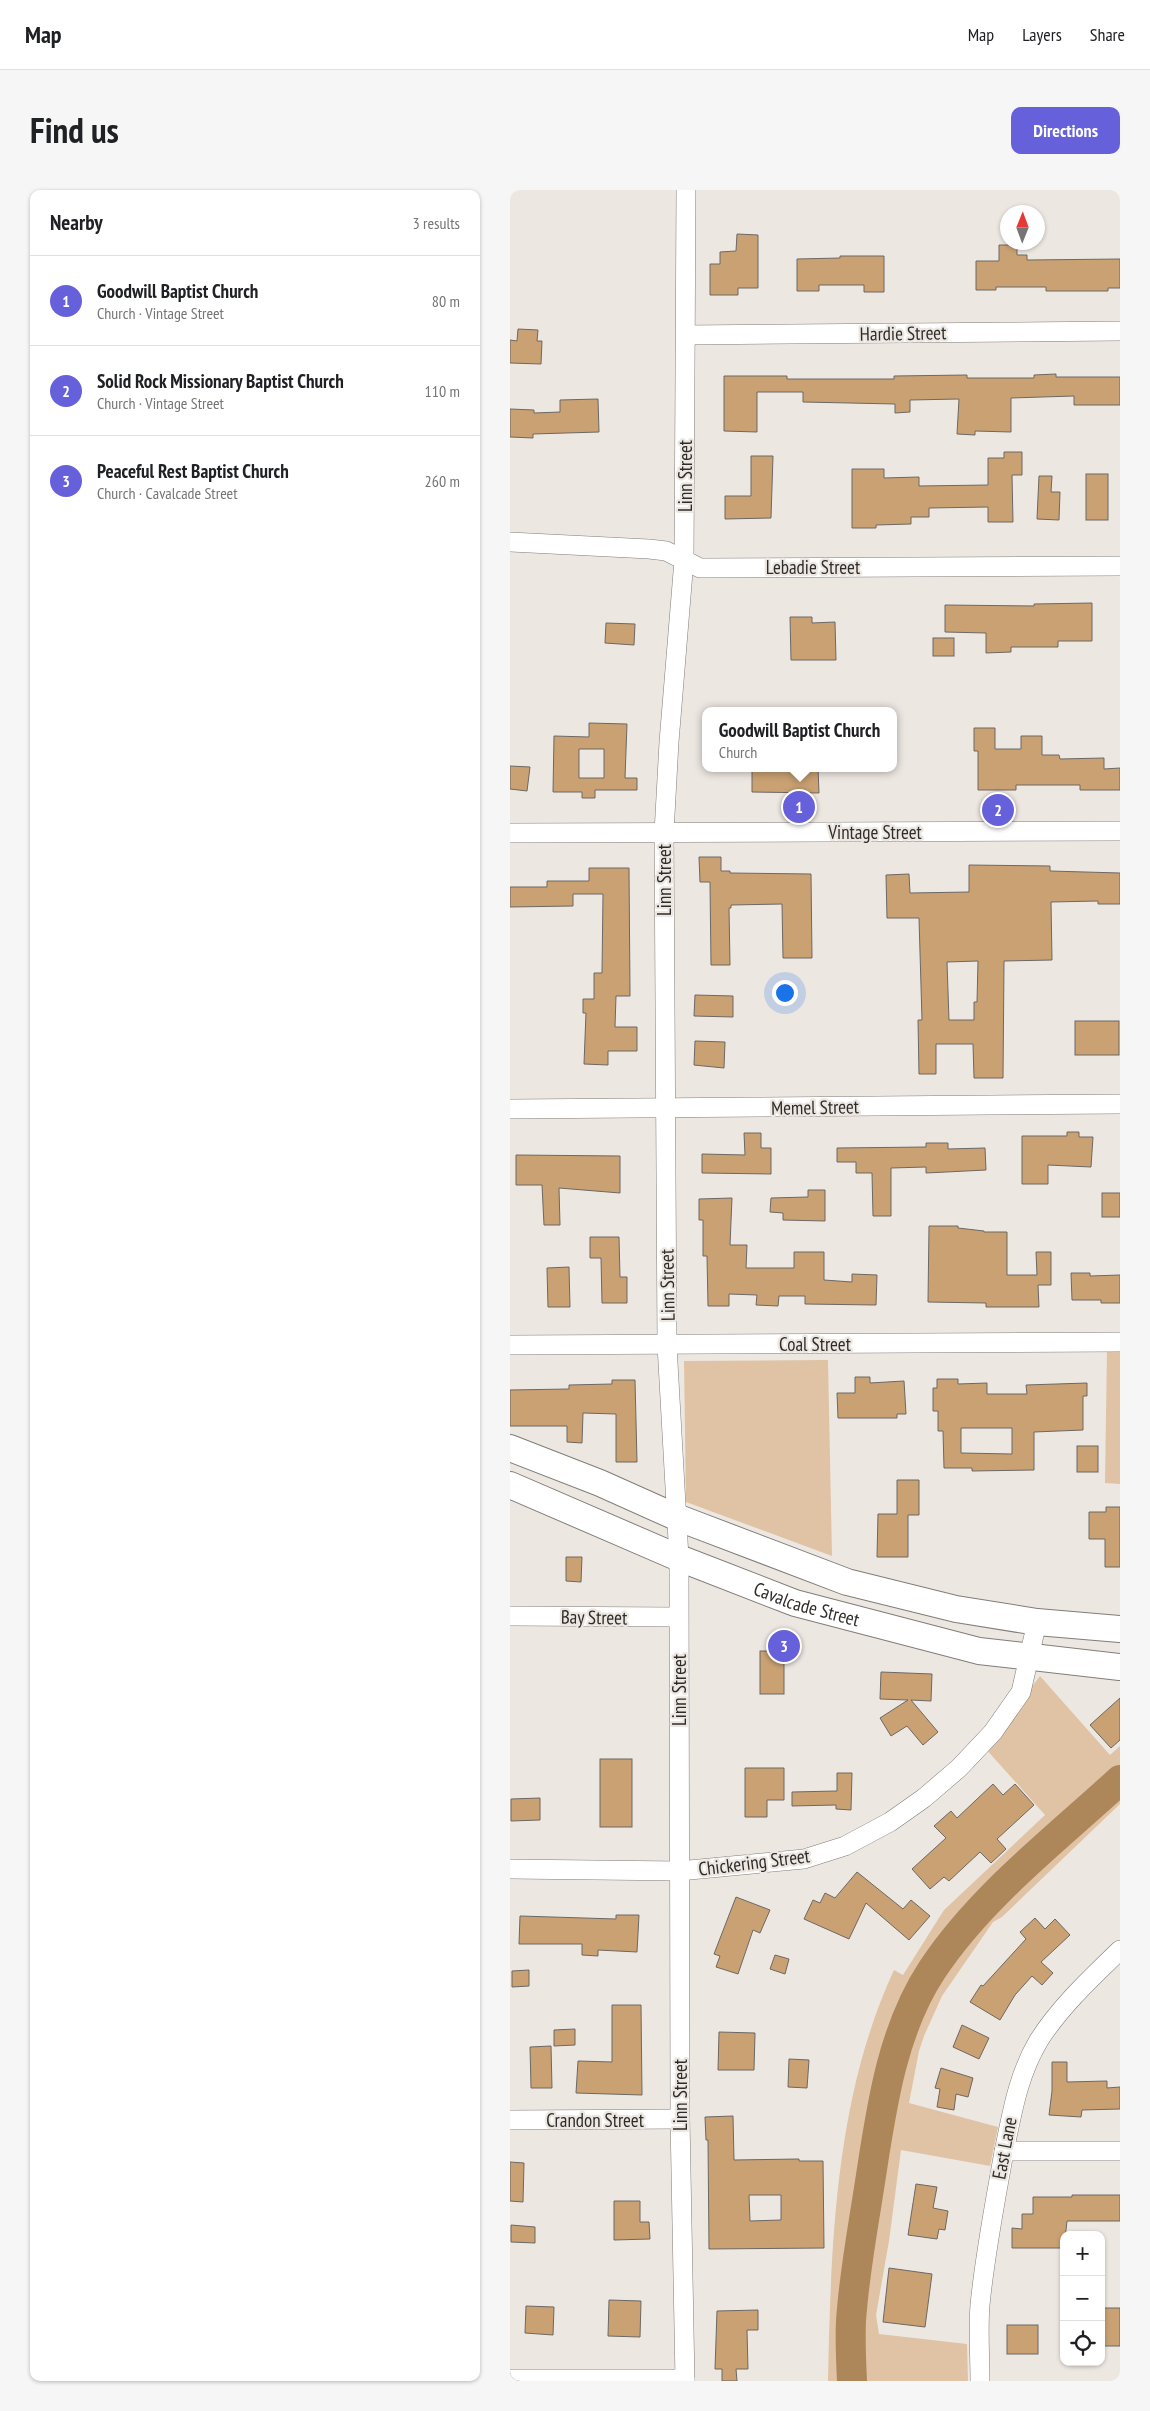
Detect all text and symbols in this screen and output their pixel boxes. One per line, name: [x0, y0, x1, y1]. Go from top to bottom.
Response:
text: Map: [25, 19, 62, 50]
text: Map: [968, 23, 994, 46]
text: Layers: [1022, 23, 1062, 46]
text: Share: [1090, 23, 1125, 46]
text: Find us: [30, 107, 119, 153]
button: Directions: [1011, 107, 1120, 154]
north arrow: [1000, 205, 1045, 250]
text: Nearby: [50, 209, 103, 236]
text: 3 results: [413, 213, 460, 233]
text: Goodwill Baptist Church: [97, 279, 258, 303]
text: 1: [62, 291, 70, 311]
text: 80 m: [432, 291, 460, 311]
text: Church · Vintage Street: [97, 303, 224, 323]
street label: Hardie Street: [860, 320, 947, 346]
text: Solid Rock Missionary Baptist Church: [97, 369, 344, 393]
text: 2: [62, 381, 70, 401]
text: 110 m: [425, 381, 460, 401]
text: Church · Vintage Street: [97, 393, 224, 413]
street label: Linn Street: [673, 439, 697, 512]
text: Peaceful Rest Baptist Church: [97, 459, 289, 483]
text: 3: [62, 471, 70, 491]
text: 260 m: [425, 471, 460, 491]
text: Church · Cavalcade Street: [97, 483, 238, 503]
street label: Lebadie Street: [766, 555, 861, 579]
popup: [702, 707, 897, 772]
text: Goodwill Baptist Church: [719, 718, 880, 742]
text: Church: [719, 742, 757, 762]
pin: 1: [783, 788, 815, 826]
pin: 2: [982, 791, 1014, 829]
street label: Vintage Street: [827, 820, 923, 844]
street label: Linn Street: [652, 843, 676, 916]
your location: [772, 980, 798, 1006]
street label: Memel Street: [771, 1094, 860, 1120]
street label: Linn Street: [654, 1248, 680, 1321]
street label: Coal Street: [779, 1332, 852, 1356]
street label: Cavalcade Street: [750, 1576, 863, 1632]
street label: Bay Street: [561, 1604, 628, 1630]
pin: 3: [768, 1627, 800, 1665]
street label: Linn Street: [667, 1653, 691, 1726]
street label: Chickering Street: [697, 1843, 812, 1881]
street label: Linn Street: [668, 2058, 692, 2131]
street label: Crandon Street: [546, 2108, 645, 2132]
street label: East Lane: [986, 2115, 1022, 2181]
map controls: [1060, 2231, 1105, 2366]
button: +: [1060, 2231, 1105, 2276]
button: −: [1060, 2276, 1105, 2321]
button: locate: [1060, 2321, 1105, 2366]

